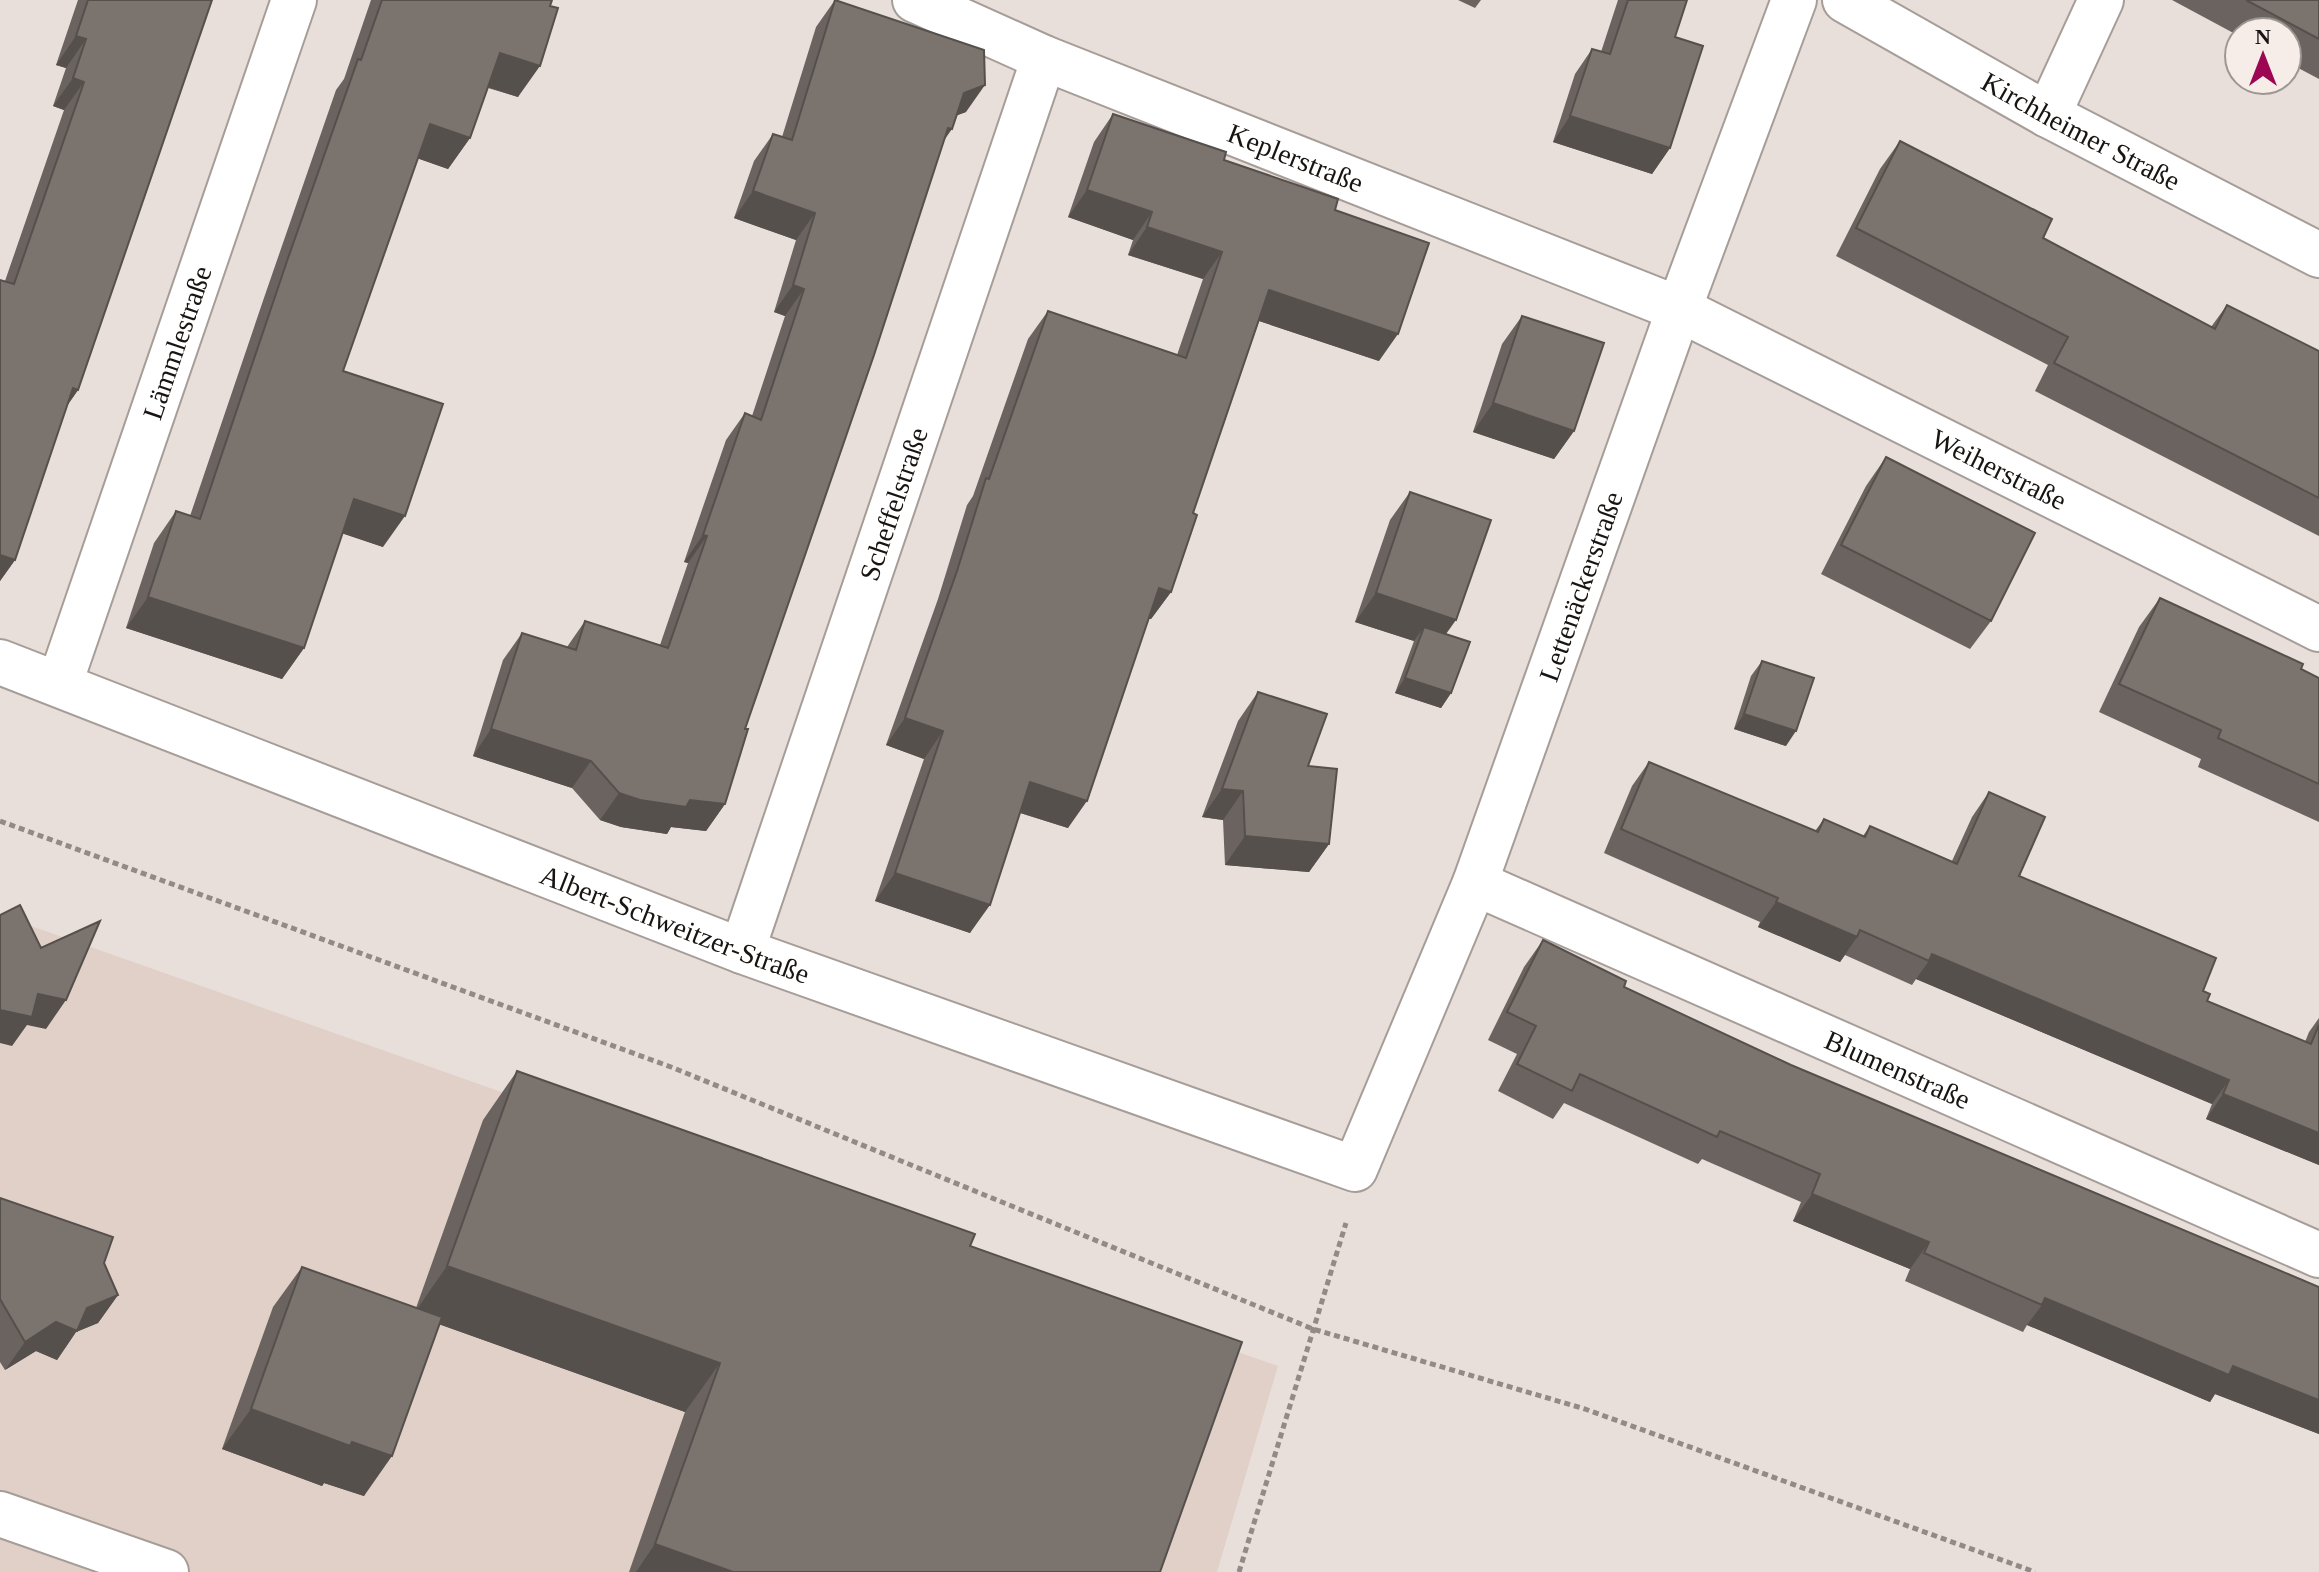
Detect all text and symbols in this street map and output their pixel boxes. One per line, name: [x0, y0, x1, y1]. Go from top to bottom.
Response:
north arrow: [2223, 16, 2303, 96]
text: N: [2255, 24, 2271, 49]
street label: Kirchheimer Straße: [1977, 65, 2185, 196]
street label: Keplerstraße: [1223, 117, 1368, 198]
street label: Lämmlestraße: [136, 262, 217, 423]
street label: Weiherstraße: [1926, 422, 2072, 516]
street label: Scheffelstraße: [853, 423, 933, 584]
street label: Lettenäckerstraße: [1533, 487, 1628, 685]
street label: Albert-Schweitzer-Straße: [536, 858, 814, 989]
street label: Blumenstraße: [1820, 1024, 1975, 1115]

